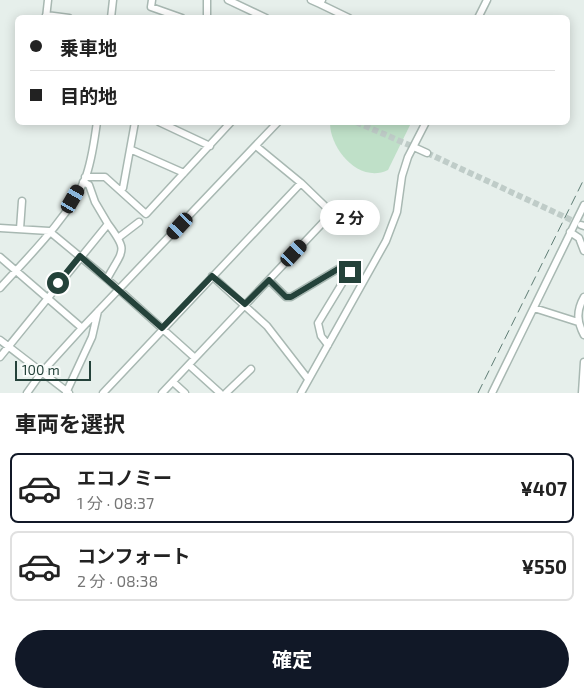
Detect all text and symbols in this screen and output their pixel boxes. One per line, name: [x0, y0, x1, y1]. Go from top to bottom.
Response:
text: 乗車地: [60, 36, 117, 59]
text: 目的地: [60, 84, 117, 107]
car: [59, 182, 86, 216]
callout: 2 分: [320, 200, 380, 234]
text: 2 分: [336, 208, 364, 227]
car: [164, 210, 195, 242]
car: [278, 237, 309, 269]
route end: [339, 261, 361, 283]
route start: [47, 272, 69, 294]
scale bar: [15, 358, 91, 381]
text: 100 m: [22, 361, 60, 378]
text: 車両を選択: [15, 410, 125, 436]
icon: car: [17, 466, 62, 511]
text: エコノミー: [77, 466, 172, 489]
text: ¥407: [520, 477, 567, 500]
text: 1 分 · 08:37: [77, 493, 154, 512]
icon: car: [17, 544, 62, 589]
text: コンフォート: [77, 544, 190, 567]
text: ¥550: [521, 555, 567, 578]
text: 2 分 · 08:38: [77, 571, 158, 590]
button: 確定: [15, 630, 569, 688]

